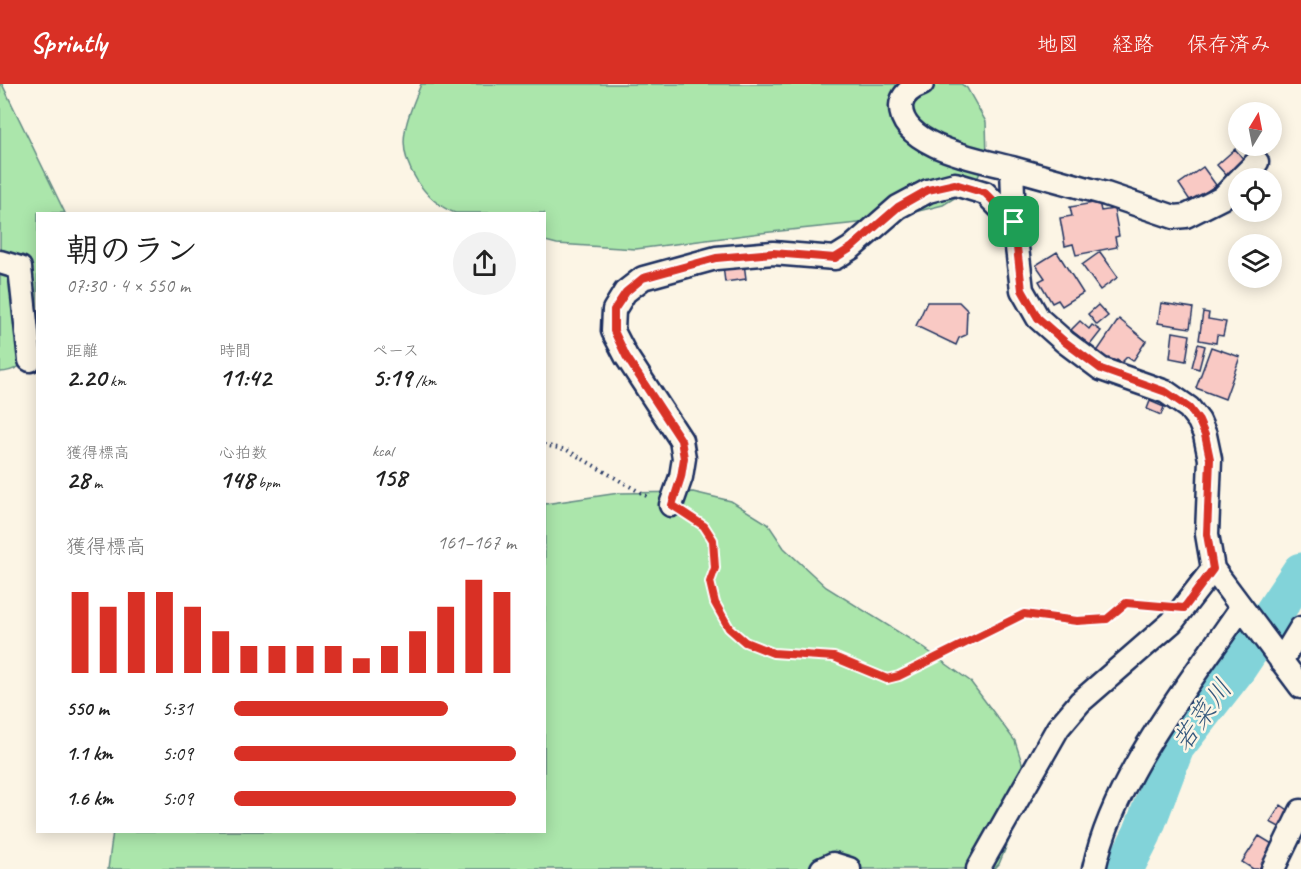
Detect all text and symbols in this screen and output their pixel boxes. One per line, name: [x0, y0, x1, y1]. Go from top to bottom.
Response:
text: Sprintly: [30, 25, 107, 60]
text: 地図: [1037, 31, 1079, 57]
text: 経路: [1112, 31, 1154, 57]
text: 保存済み: [1187, 31, 1271, 57]
north arrow: [1228, 102, 1282, 156]
map controls: [1228, 102, 1282, 288]
button: locate: [1228, 168, 1282, 222]
pin: [988, 196, 1039, 247]
icon: arrive: [997, 205, 1030, 238]
text: 朝のラン: [66, 229, 198, 271]
button: share: [453, 232, 516, 295]
button: layers: [1228, 234, 1282, 288]
text: 07:30 · 4 × 550 m: [66, 273, 190, 298]
text: 距離: [66, 341, 98, 361]
text: 時間: [219, 341, 251, 361]
text: ペース: [372, 341, 419, 361]
text: 2.20: [66, 361, 106, 394]
text: 11:42: [219, 361, 271, 394]
text: 5:19: [372, 361, 412, 394]
text: km: [106, 371, 126, 391]
text: /km: [412, 371, 436, 391]
text: kcal: [372, 441, 393, 461]
text: 獲得標高: [66, 443, 130, 463]
text: 心拍数: [219, 443, 267, 463]
text: 158: [372, 461, 407, 494]
text: 28: [66, 463, 89, 496]
text: 148: [219, 463, 254, 496]
text: m: [89, 473, 102, 493]
text: bpm: [254, 473, 280, 493]
text: 161–167 m: [437, 530, 516, 555]
text: 獲得標高: [66, 534, 146, 559]
water label: 若菜川: [1164, 672, 1240, 758]
text: 550 m: [66, 696, 109, 721]
text: 5:31: [162, 696, 193, 721]
text: 1.1 km: [66, 741, 113, 766]
text: 5:09: [162, 741, 193, 766]
text: 1.6 km: [66, 786, 113, 811]
text: 5:09: [162, 786, 193, 811]

